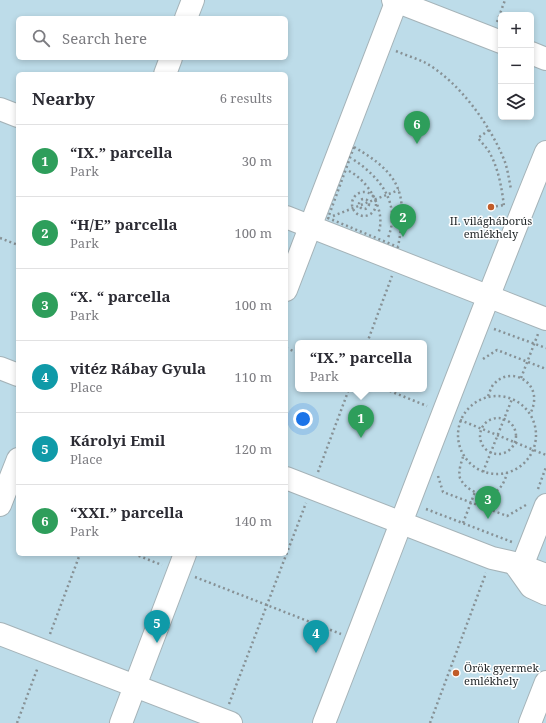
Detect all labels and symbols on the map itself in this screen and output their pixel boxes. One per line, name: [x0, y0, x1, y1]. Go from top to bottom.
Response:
pin: 6: [404, 111, 430, 144]
marker: II. világháborús emlékhely: [486, 202, 496, 212]
pin: 2: [390, 204, 416, 237]
place label: II. világháborús emlékhely: [450, 213, 532, 241]
pin: 1: [348, 405, 374, 438]
your location: [293, 409, 313, 429]
pin: 3: [475, 486, 501, 519]
pin: 5: [144, 610, 170, 643]
pin: 4: [303, 620, 329, 653]
place label: Örök gyermek emlékhely: [464, 660, 539, 688]
marker: Örök gyermek emlékhely: [451, 668, 461, 678]

